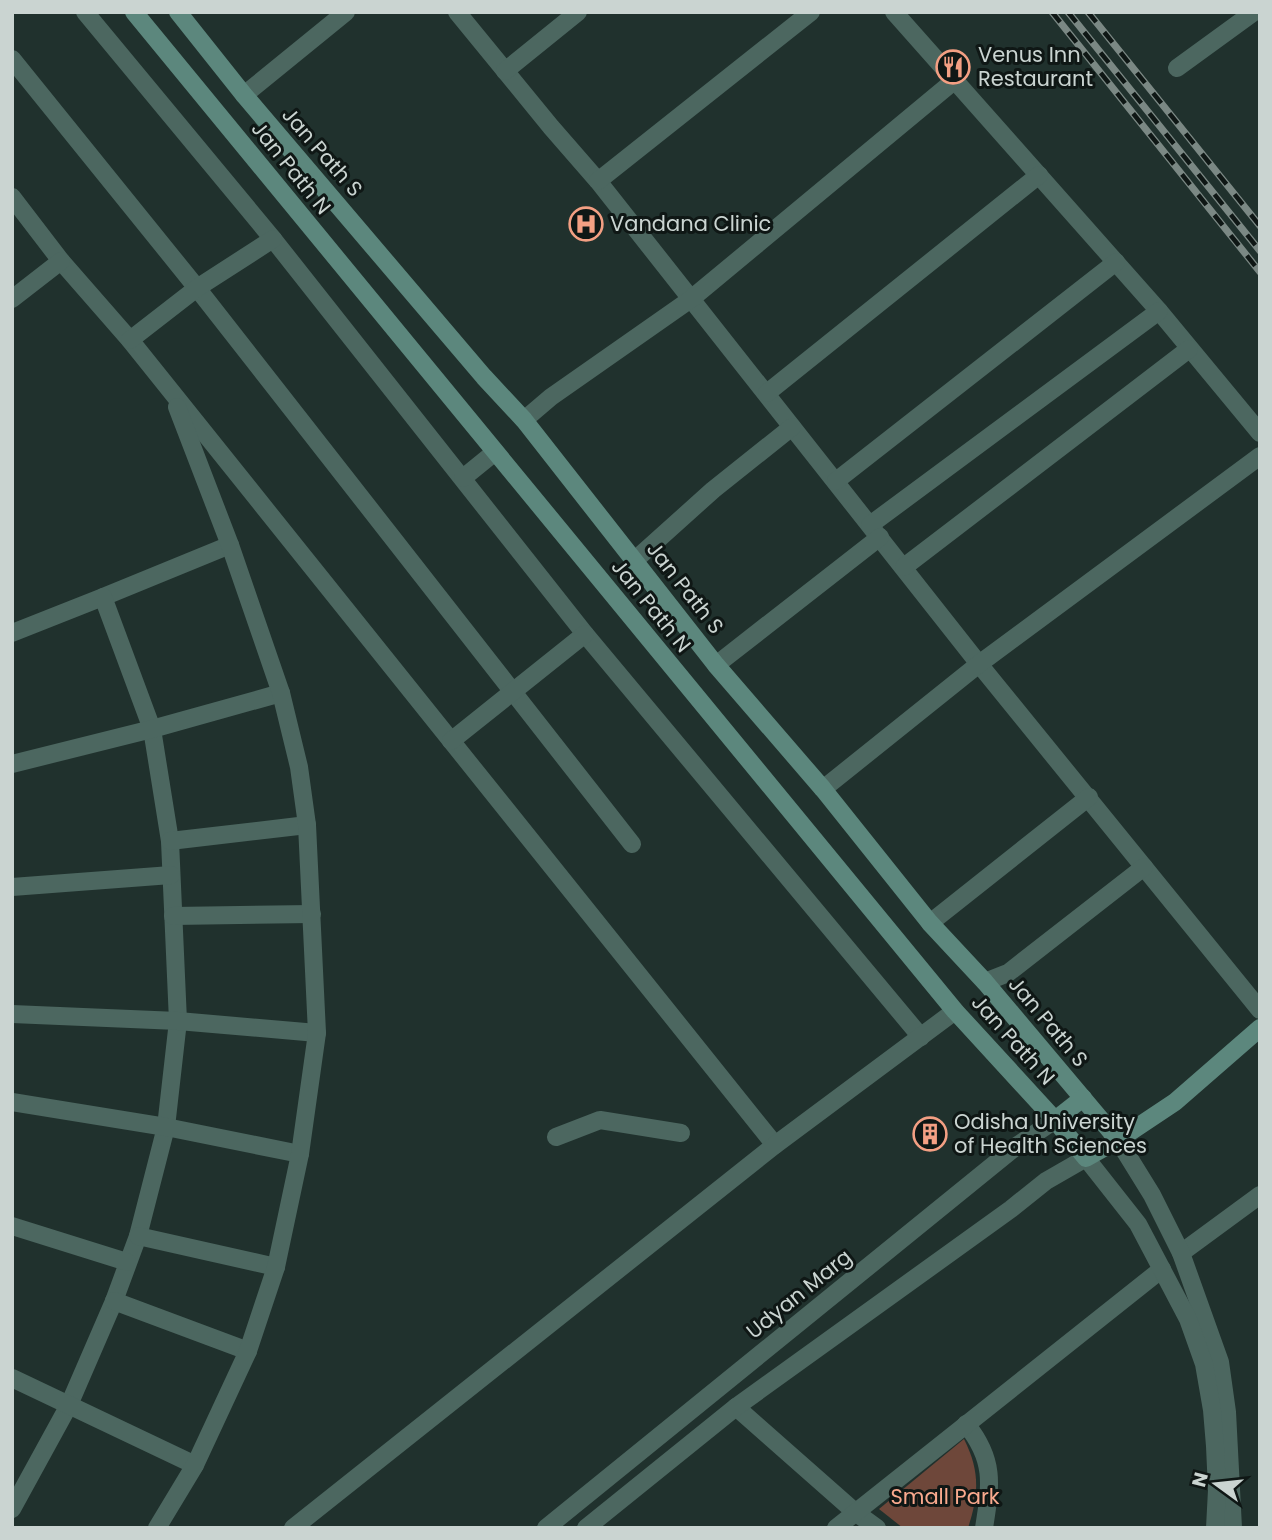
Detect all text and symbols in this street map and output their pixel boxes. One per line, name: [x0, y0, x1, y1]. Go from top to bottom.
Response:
place label: Venus Inn Restaurant: [978, 40, 1093, 93]
restaurant icon: Venus Inn Restaurant: [934, 48, 972, 86]
street label: Jan Path S: [275, 101, 369, 203]
street label: Jan Path N: [245, 115, 338, 220]
hospital icon: Vandana Clinic: [567, 205, 605, 243]
place label: Vandana Clinic: [610, 209, 771, 238]
street label: Jan Path S: [640, 536, 731, 640]
street label: Jan Path N: [605, 553, 698, 658]
street label: Jan Path S: [1002, 970, 1095, 1073]
street label: Jan Path N: [965, 988, 1062, 1091]
place label: Odisha University of Health Sciences: [954, 1107, 1147, 1160]
building icon: Odisha University of Health Sciences: [911, 1115, 949, 1153]
street label: Udyan Marg: [740, 1242, 857, 1345]
north arrow: [1181, 1449, 1251, 1519]
text: N: [1185, 1469, 1215, 1490]
park label: Small Park: [890, 1482, 1000, 1511]

